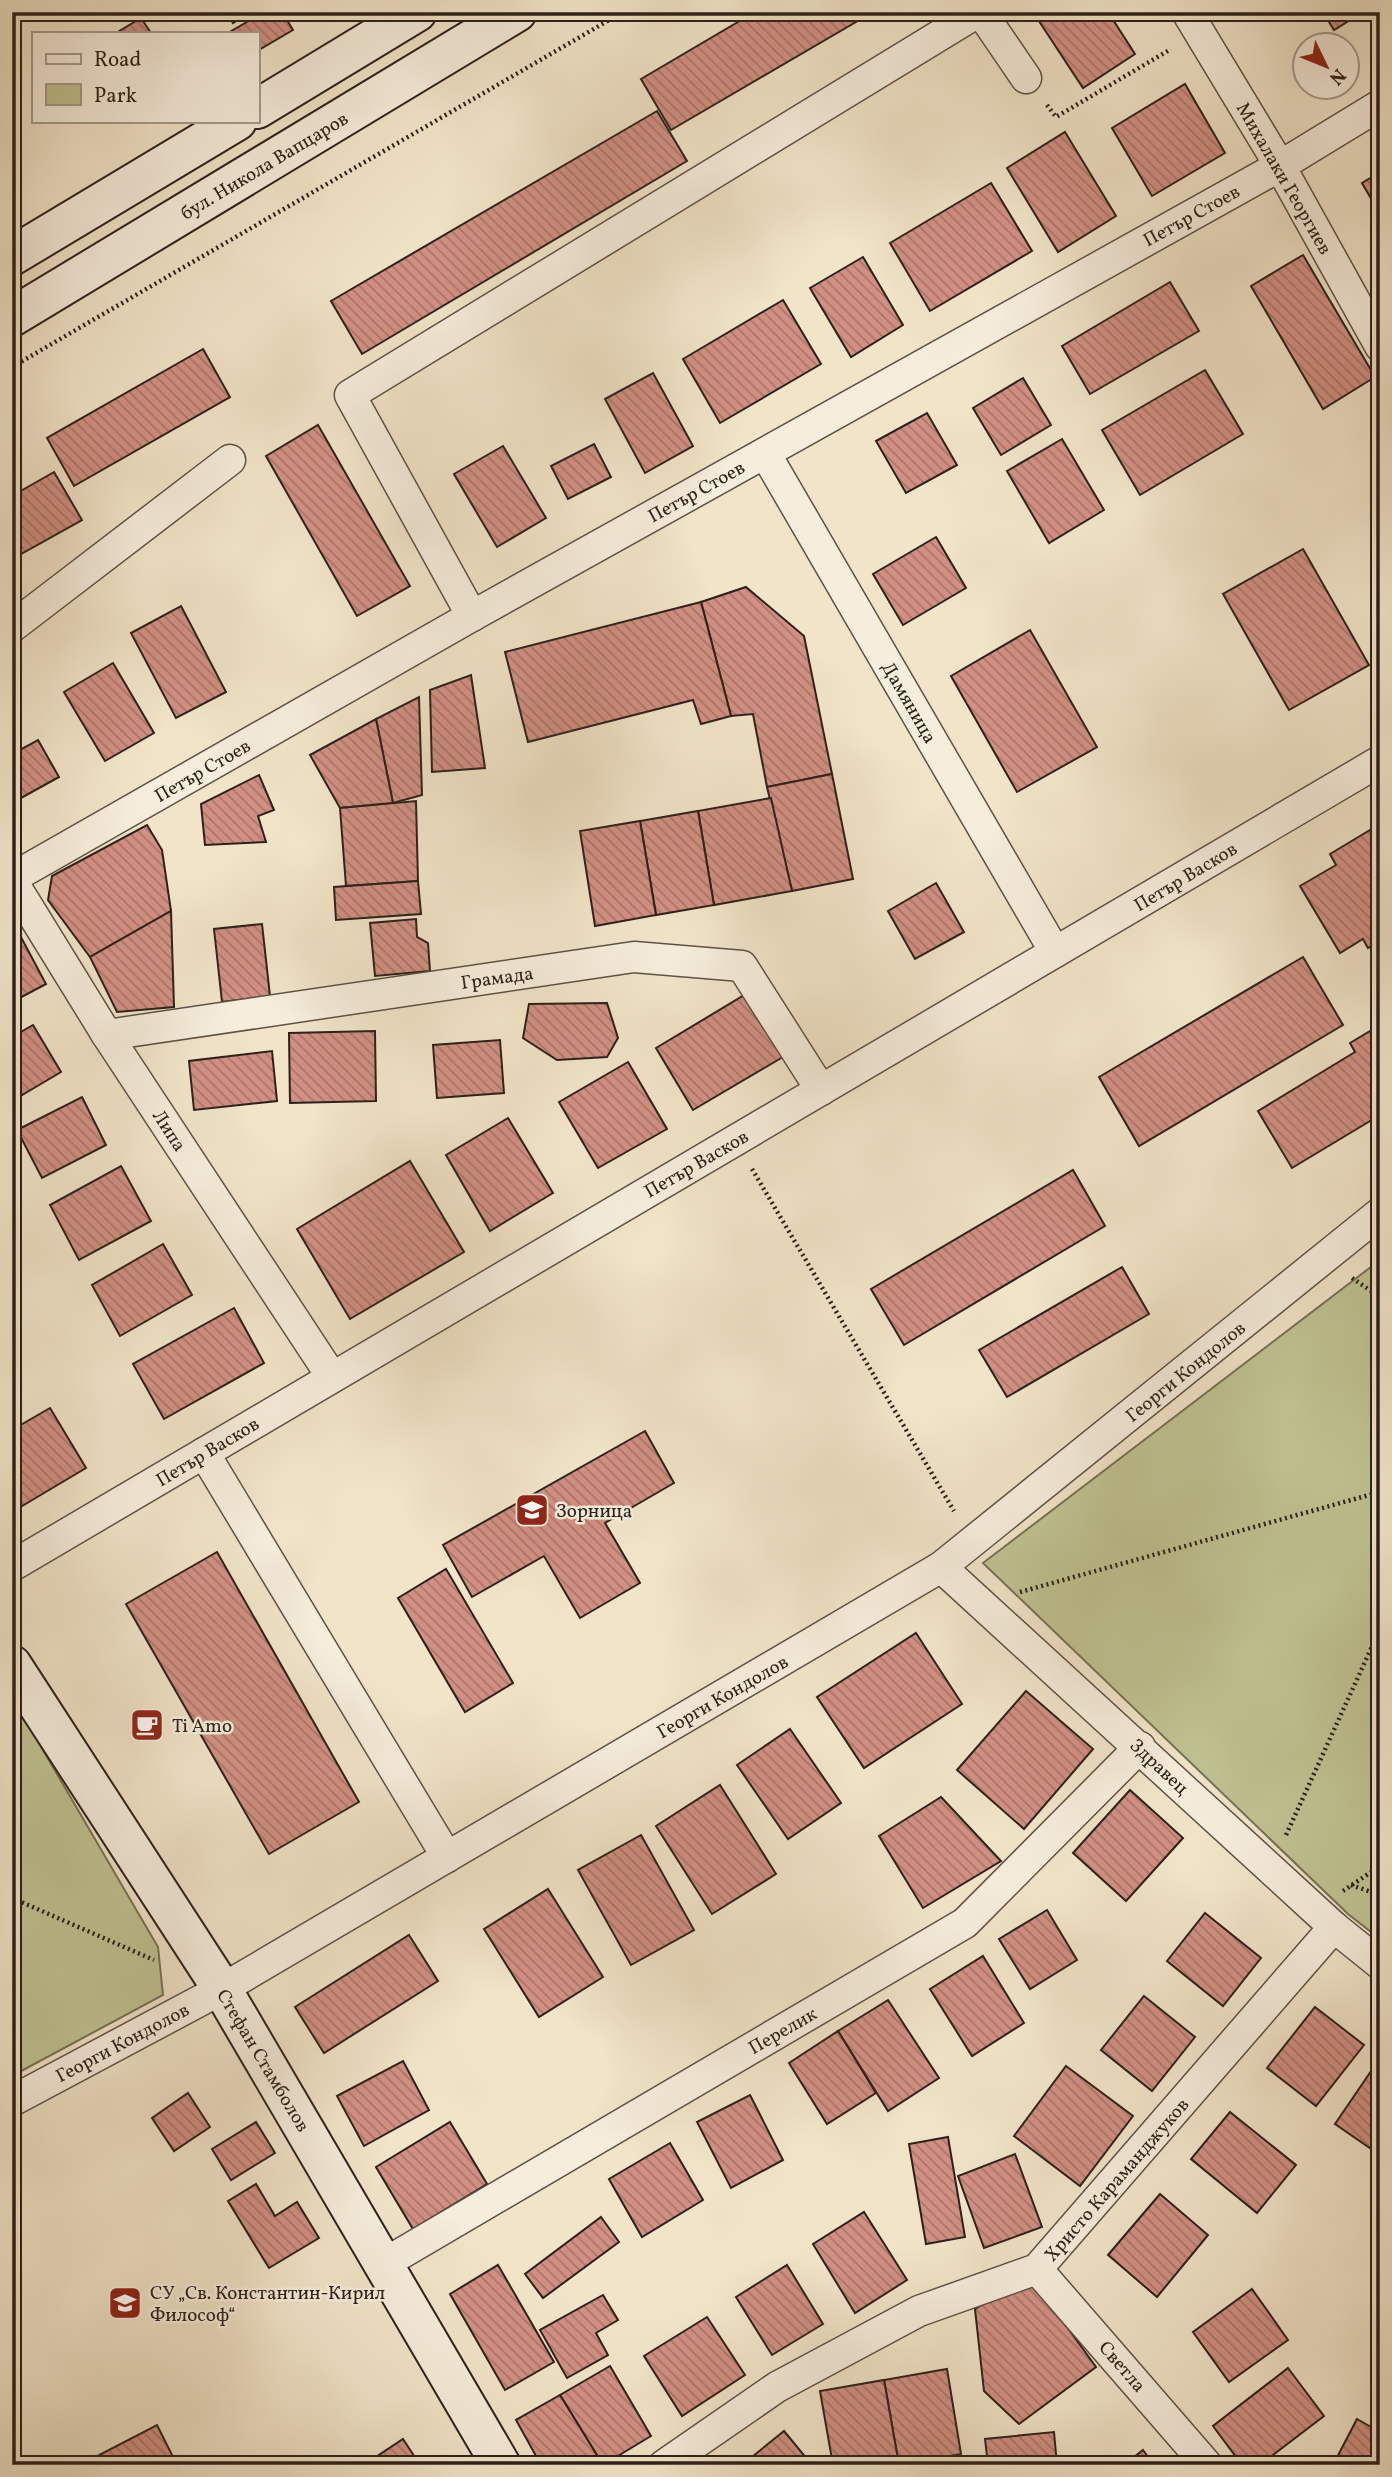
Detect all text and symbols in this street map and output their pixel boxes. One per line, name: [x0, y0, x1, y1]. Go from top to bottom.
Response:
legend: [32, 32, 259, 122]
north arrow: [1290, 32, 1360, 102]
text: Road: [94, 46, 141, 75]
text: N: [1323, 62, 1351, 90]
text: Park: [94, 82, 137, 111]
street label: Михалаки Георгиев: [1229, 98, 1337, 260]
street label: бул. Никола Вапцаров: [176, 106, 354, 227]
street label: Петър Стоев: [1139, 179, 1245, 254]
street label: Петър Стоев: [644, 455, 750, 530]
street label: Дамяница: [874, 657, 942, 749]
street label: Петър Стоев: [150, 734, 256, 810]
street label: Петър Васков: [1129, 837, 1243, 919]
street label: Грамада: [459, 961, 535, 997]
street label: Липа: [145, 1105, 191, 1157]
street label: Петър Васков: [640, 1124, 754, 1205]
street label: Георги Кондолов: [1121, 1316, 1252, 1429]
street label: Петър Васков: [151, 1412, 265, 1494]
school or university icon: Зорница: [513, 1491, 551, 1529]
place label: Зорница: [556, 1499, 632, 1525]
street label: Георги Кондолов: [653, 1650, 793, 1746]
cafe icon: Ti Amo: [128, 1706, 166, 1744]
place label: Ti Amo: [172, 1714, 232, 1740]
street label: Здравец: [1123, 1733, 1194, 1802]
street label: Стефан Стамболов: [209, 1985, 315, 2137]
street label: Георги Кондолов: [52, 1998, 194, 2090]
street label: Перелик: [744, 2002, 822, 2062]
street label: Христо Караманджуков: [1039, 2093, 1196, 2268]
place label: СУ „Св. Константин-Кирил Философ“: [150, 2281, 385, 2329]
school or university icon: СУ „Св. Константин-Кирил Философ“: [106, 2284, 144, 2322]
street label: Светла: [1092, 2336, 1151, 2399]

